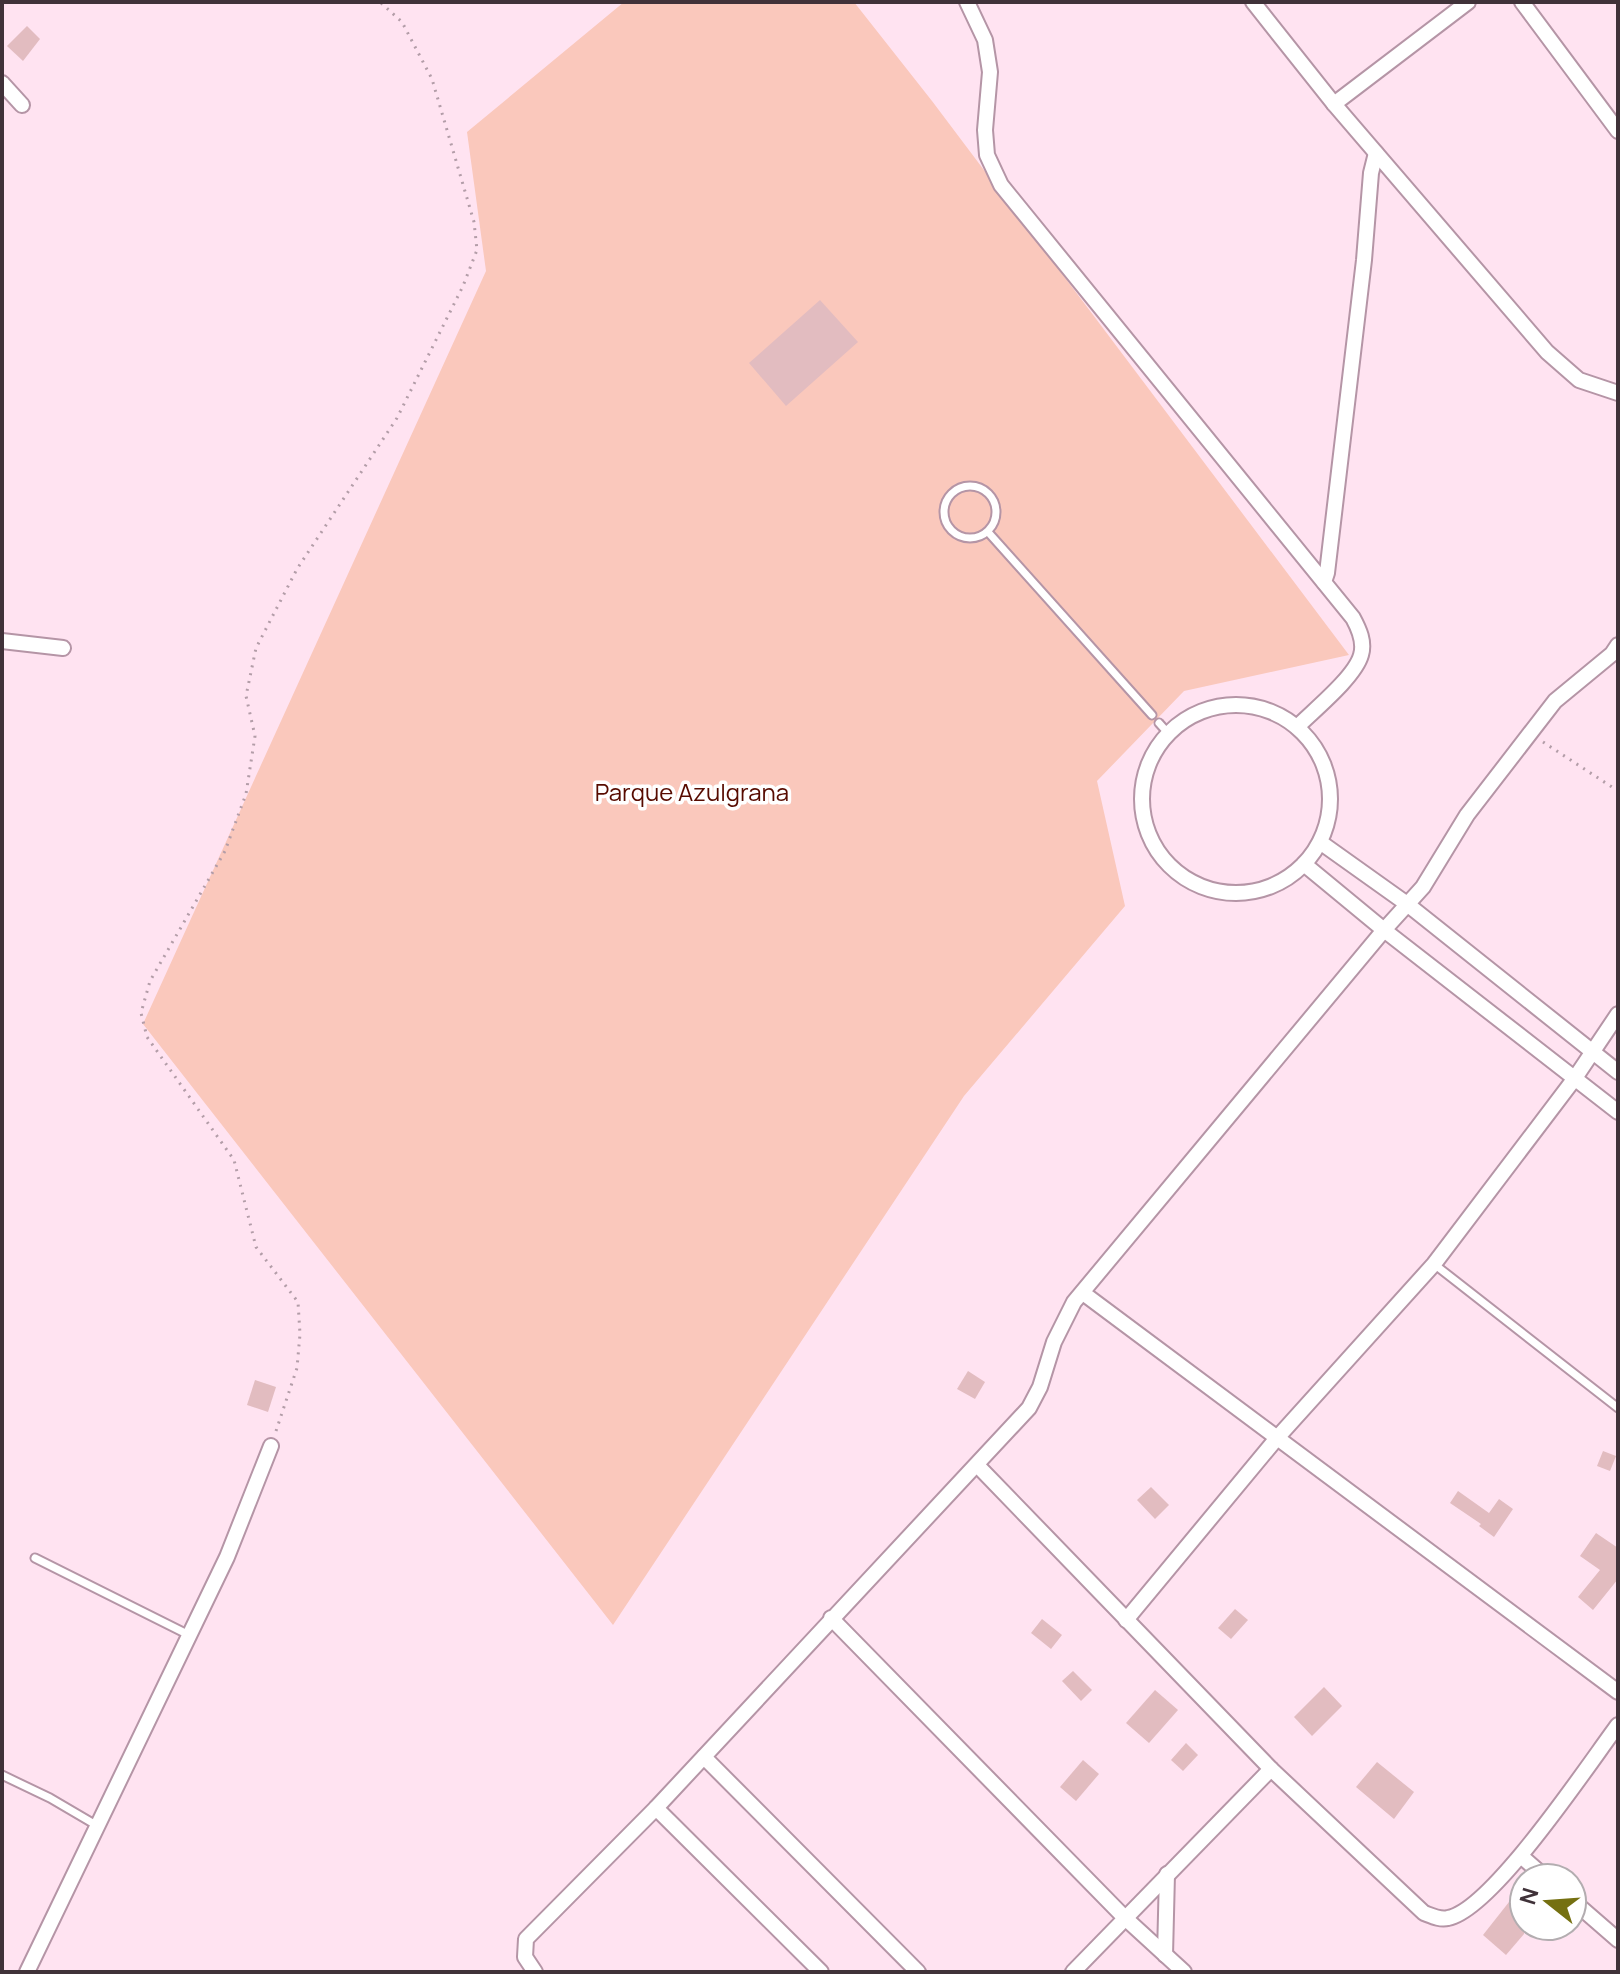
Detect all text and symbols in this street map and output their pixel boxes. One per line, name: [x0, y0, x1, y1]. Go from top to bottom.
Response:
park label: Parque Azulgrana: [595, 775, 789, 808]
north arrow: [1508, 1862, 1588, 1942]
text: N: [1512, 1884, 1546, 1908]

